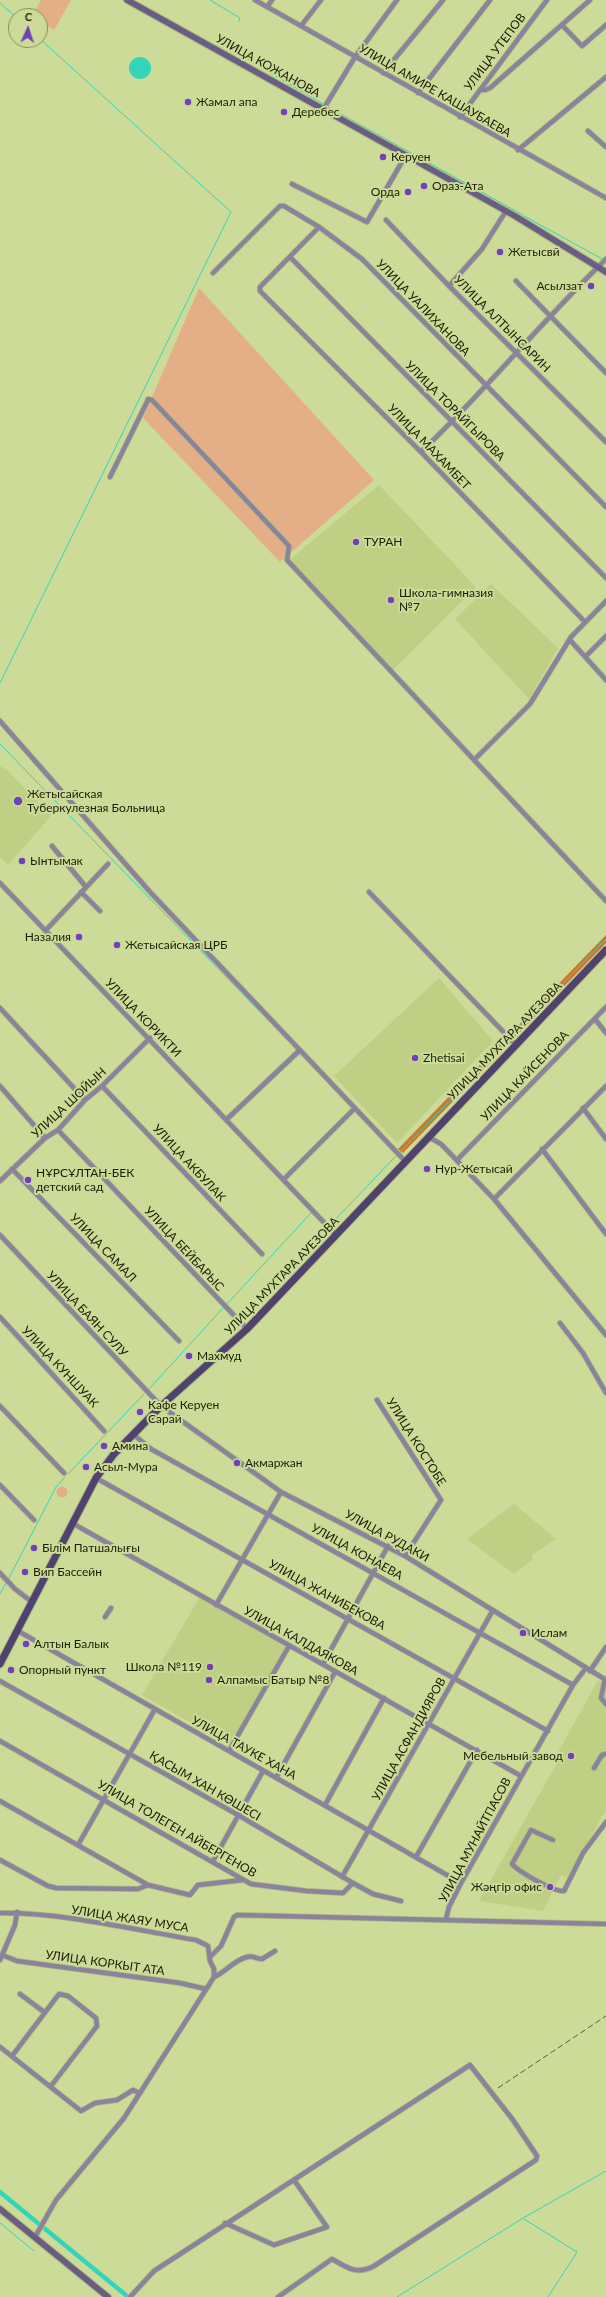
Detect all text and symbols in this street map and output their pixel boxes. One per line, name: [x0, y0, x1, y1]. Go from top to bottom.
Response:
north arrow: [8, 8, 48, 48]
text: С: [25, 10, 33, 23]
street label: УЛИЦА УТЕПОВ: [461, 11, 529, 93]
street label: УЛИЦА КОЖАНОВА: [213, 31, 323, 101]
street label: УЛИЦА АМИРЕ КАШАУБАЕВА: [356, 41, 514, 141]
place label: Жамал апа: [196, 95, 258, 109]
marker: Жамал апа: [183, 97, 193, 107]
place label: Деребес: [292, 105, 340, 119]
marker: Деребес: [279, 107, 289, 117]
place label: Керуен: [391, 150, 431, 164]
marker: Керуен: [378, 152, 388, 162]
place label: Ораз-Ата: [432, 179, 483, 193]
marker: Ораз-Ата: [419, 181, 429, 191]
place label: Орда: [371, 185, 400, 199]
marker: Орда: [403, 187, 413, 197]
place label: Жетысвй: [508, 245, 560, 259]
marker: Жетысвй: [495, 247, 505, 257]
street label: УЛИЦА УАЛИХАНОВА: [373, 257, 473, 359]
street label: УЛИЦА АЛТЫНСАРИН: [451, 273, 553, 375]
place label: Асылзат: [536, 279, 583, 293]
marker: Асылзат: [586, 281, 596, 291]
street label: УЛИЦА ТОРАЙГЫРОВА: [402, 358, 508, 464]
street label: УЛИЦА МАХАМБЕТ: [385, 401, 473, 493]
place label: ТУРАН: [364, 535, 402, 549]
marker: ТУРАН: [351, 537, 361, 547]
place label: Школа-гимназия №7: [399, 586, 493, 614]
marker: Школа-гимназия №7: [386, 595, 396, 605]
place label: Жетысайская Туберкулезная Больница: [27, 787, 165, 815]
marker: Жетысайская Туберкулезная Больница: [12, 795, 24, 807]
place label: Ынтымак: [30, 854, 83, 868]
marker: Ынтымак: [17, 856, 27, 866]
place label: Назалия: [25, 930, 71, 944]
marker: Назалия: [74, 932, 84, 942]
place label: Жетысайская ЦРБ: [125, 938, 227, 952]
marker: Жетысайская ЦРБ: [112, 940, 122, 950]
street label: УЛИЦА КОРИКТИ: [102, 976, 184, 1060]
street label: УЛИЦА МУХТАРА АУЕЗОВА: [445, 979, 565, 1103]
street label: УЛИЦА КАЙСЕНОВА: [478, 1028, 572, 1124]
place label: Zhetisai: [423, 1051, 465, 1065]
marker: Zhetisai: [410, 1053, 420, 1063]
street label: УЛИЦА ШОЙЫН: [29, 1065, 109, 1141]
street label: УЛИЦА АКБУЛАК: [149, 1121, 229, 1205]
place label: Нур-Жетысай: [435, 1162, 513, 1176]
marker: Нур-Жетысай: [422, 1164, 432, 1174]
place label: НҰРСҰЛТАН-БЕК детский сад: [36, 1166, 134, 1194]
marker: НҰРСҰЛТАН-БЕК детский сад: [23, 1175, 33, 1185]
street label: УЛИЦА БЕЙБАРЫС: [141, 1204, 227, 1294]
street label: УЛИЦА САМАЛ: [67, 1211, 139, 1285]
street label: УЛИЦА МУХТАРА АУЕЗОВА: [222, 1214, 342, 1338]
street label: УЛИЦА БАЯН СУЛУ: [44, 1268, 130, 1360]
street label: УЛИЦА КУНШУАК: [19, 1323, 101, 1411]
place label: Махмуд: [197, 1349, 241, 1363]
marker: Махмуд: [184, 1351, 194, 1361]
street label: УЛИЦА КОСТОБЕ: [383, 1395, 449, 1489]
place label: Кафе Керуен Сарай: [148, 1398, 219, 1426]
marker: Кафе Керуен Сарай: [135, 1407, 145, 1417]
place label: Амина: [112, 1439, 148, 1453]
marker: Амина: [99, 1441, 109, 1451]
place label: Акмаржан: [245, 1456, 302, 1470]
marker: Акмаржан: [232, 1458, 242, 1468]
place label: Асыл-Мура: [94, 1460, 158, 1474]
marker: Асыл-Мура: [81, 1462, 91, 1472]
street label: УЛИЦА РУДАКИ: [342, 1507, 432, 1565]
street label: УЛИЦА КОНАЕВА: [309, 1521, 405, 1583]
place label: Білім Патшалығы: [42, 1541, 140, 1555]
marker: Білім Патшалығы: [29, 1543, 39, 1553]
street label: УЛИЦА ЖАНИБЕКОВА: [266, 1557, 388, 1633]
place label: Вип Бассейн: [33, 1565, 102, 1579]
marker: Вип Бассейн: [20, 1567, 30, 1577]
street label: УЛИЦА КАЛДАЯКОВА: [241, 1603, 361, 1679]
place label: Ислам: [531, 1626, 567, 1640]
marker: Ислам: [518, 1628, 528, 1638]
place label: Алтын Балык: [34, 1637, 109, 1651]
marker: Алтын Балык: [21, 1639, 31, 1649]
place label: Школа №119: [126, 1660, 202, 1674]
marker: Школа №119: [205, 1662, 215, 1672]
place label: Опорный пункт: [19, 1663, 106, 1677]
marker: Опорный пункт: [6, 1665, 16, 1675]
place label: Алпамыс Батыр №8: [217, 1673, 329, 1687]
marker: Алпамыс Батыр №8: [204, 1675, 214, 1685]
street label: УЛИЦА АСФАНДИЯРОВ: [369, 1675, 449, 1803]
street label: УЛИЦА ТАУКЕ ХАНА: [189, 1713, 299, 1783]
street label: ҚАСЫМ ХАН КӨШЕСІ: [147, 1748, 263, 1824]
place label: Мебельный завод: [463, 1749, 563, 1763]
marker: Мебельный завод: [566, 1751, 576, 1761]
street label: УЛИЦА МУНАЙТПАСОВ: [436, 1775, 514, 1905]
street label: УЛИЦА ТОЛЕГЕН АЙБЕРГЕНОВ: [95, 1777, 259, 1881]
place label: Жәңгір офис: [471, 1880, 542, 1894]
marker: Жәңгір офис: [545, 1882, 555, 1892]
street label: УЛИЦА ЖАЯУ МУСА: [70, 1903, 190, 1935]
street label: УЛИЦА КОРКЫТ АТА: [44, 1947, 166, 1979]

